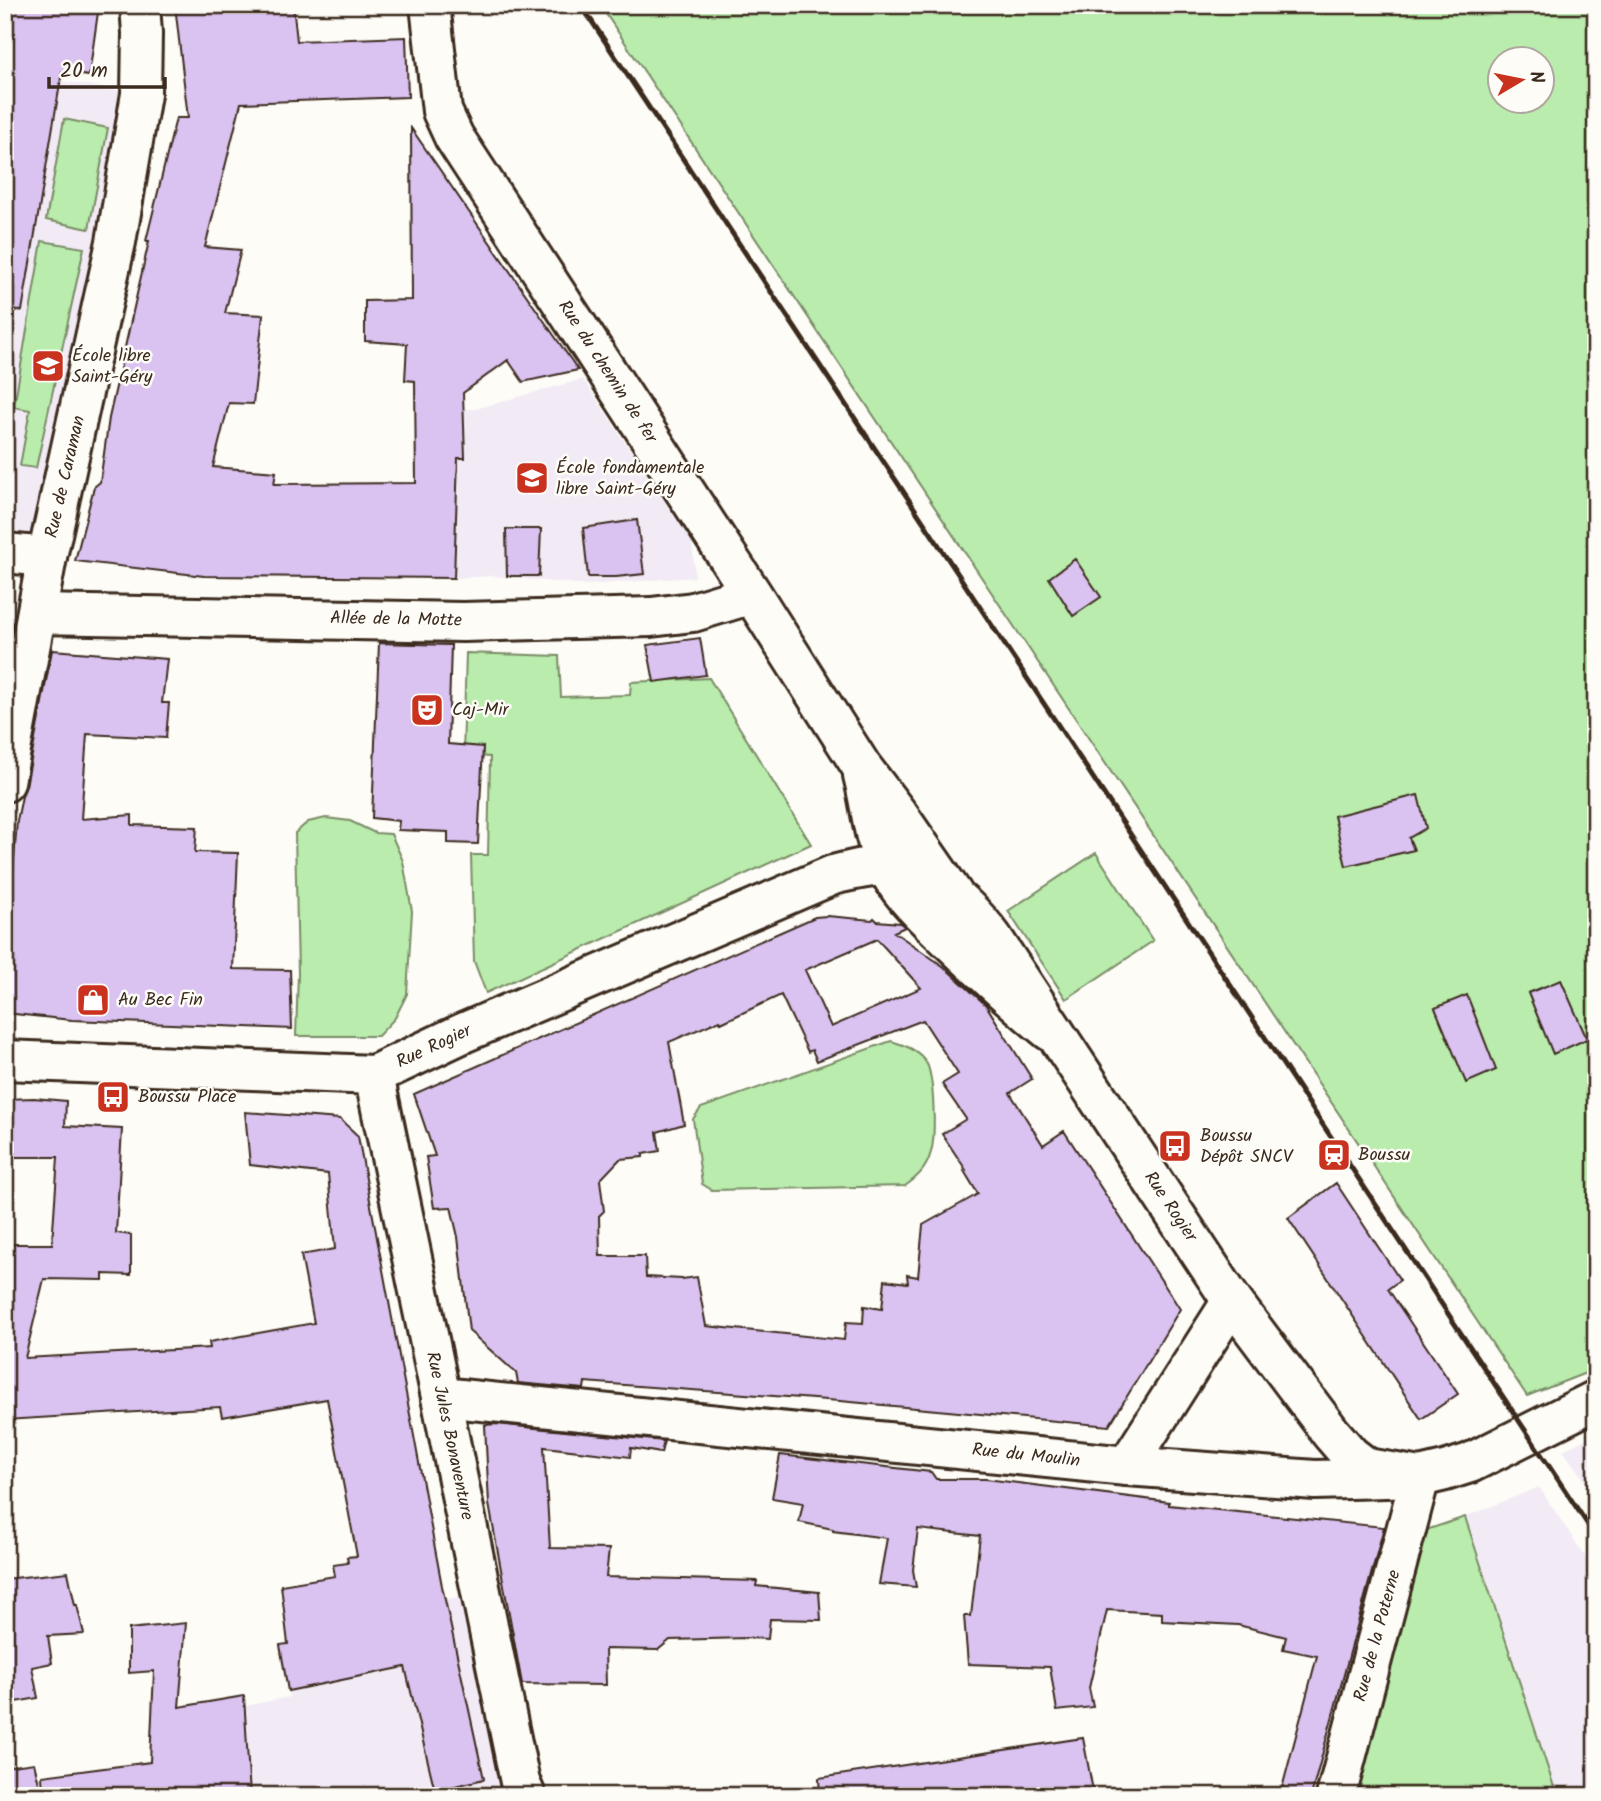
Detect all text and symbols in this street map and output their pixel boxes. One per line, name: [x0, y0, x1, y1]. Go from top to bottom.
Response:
scale bar: [49, 46, 164, 90]
north arrow: [1486, 46, 1556, 116]
text: 20 m: [60, 55, 108, 88]
text: N: [1520, 69, 1552, 86]
street label: Rue du chemin de fer: [550, 295, 665, 450]
place label: École libre Saint-Géry: [72, 342, 153, 392]
school or university icon: École libre Saint-Géry: [29, 347, 67, 385]
street label: Rue de Caraman: [38, 413, 94, 541]
place label: École fondamentale libre Saint-Géry: [556, 454, 704, 504]
school or university icon: École fondamentale libre Saint-Géry: [513, 459, 551, 497]
street label: Allée de la Motte: [330, 604, 462, 636]
theatre icon: Caj-Mir: [408, 691, 446, 729]
place label: Caj-Mir: [452, 696, 510, 725]
shop icon: Au Bec Fin: [74, 981, 112, 1019]
place label: Au Bec Fin: [118, 986, 203, 1015]
street label: Rue Rogier: [392, 1017, 477, 1077]
bus stop icon: Boussu Place: [94, 1078, 132, 1116]
place label: Boussu Place: [138, 1083, 236, 1112]
place label: Boussu Dépôt SNCV: [1200, 1122, 1294, 1172]
bus stop icon: Boussu Dépôt SNCV: [1156, 1127, 1194, 1165]
station icon: Boussu: [1315, 1136, 1353, 1174]
place label: Boussu: [1358, 1141, 1411, 1170]
street label: Rue Rogier: [1136, 1166, 1205, 1249]
street label: Rue Jules Bonaventure: [417, 1349, 481, 1523]
street label: Rue du Moulin: [970, 1436, 1082, 1476]
street label: Rue de la Poterne: [1346, 1567, 1410, 1705]

